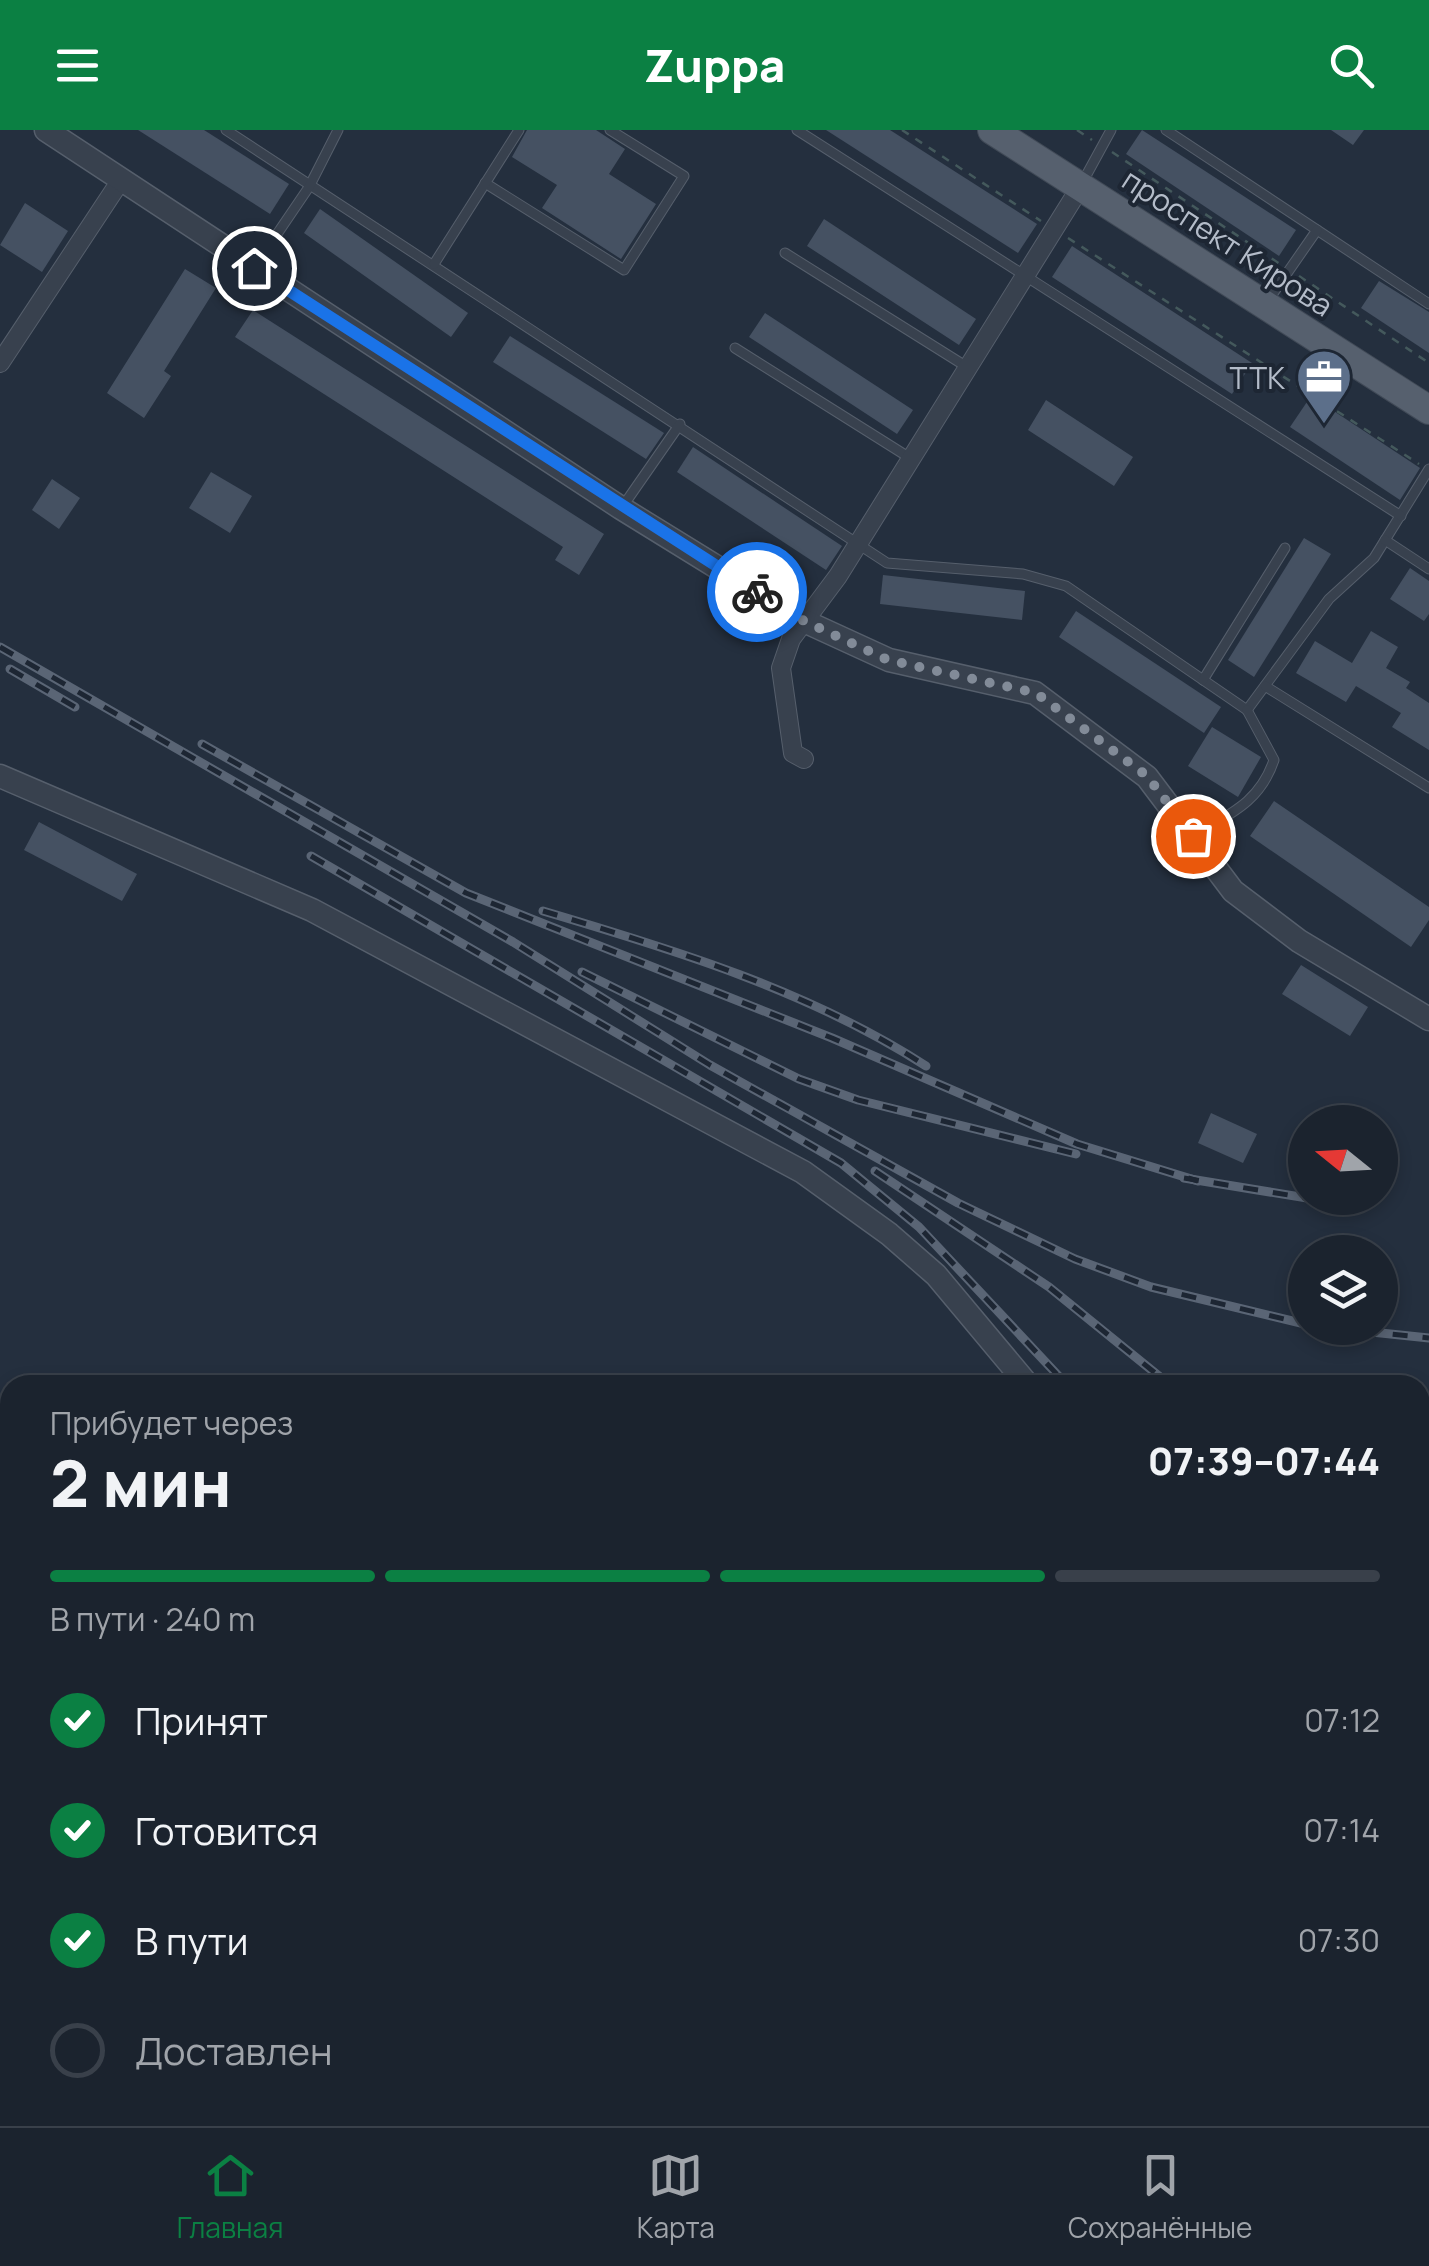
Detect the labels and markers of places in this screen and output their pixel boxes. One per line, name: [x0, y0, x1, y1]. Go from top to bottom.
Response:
pin: [212, 226, 297, 311]
office icon: ТТК: [1294, 347, 1354, 426]
place label: ТТК: [1230, 357, 1285, 398]
pin: [1151, 794, 1236, 879]

